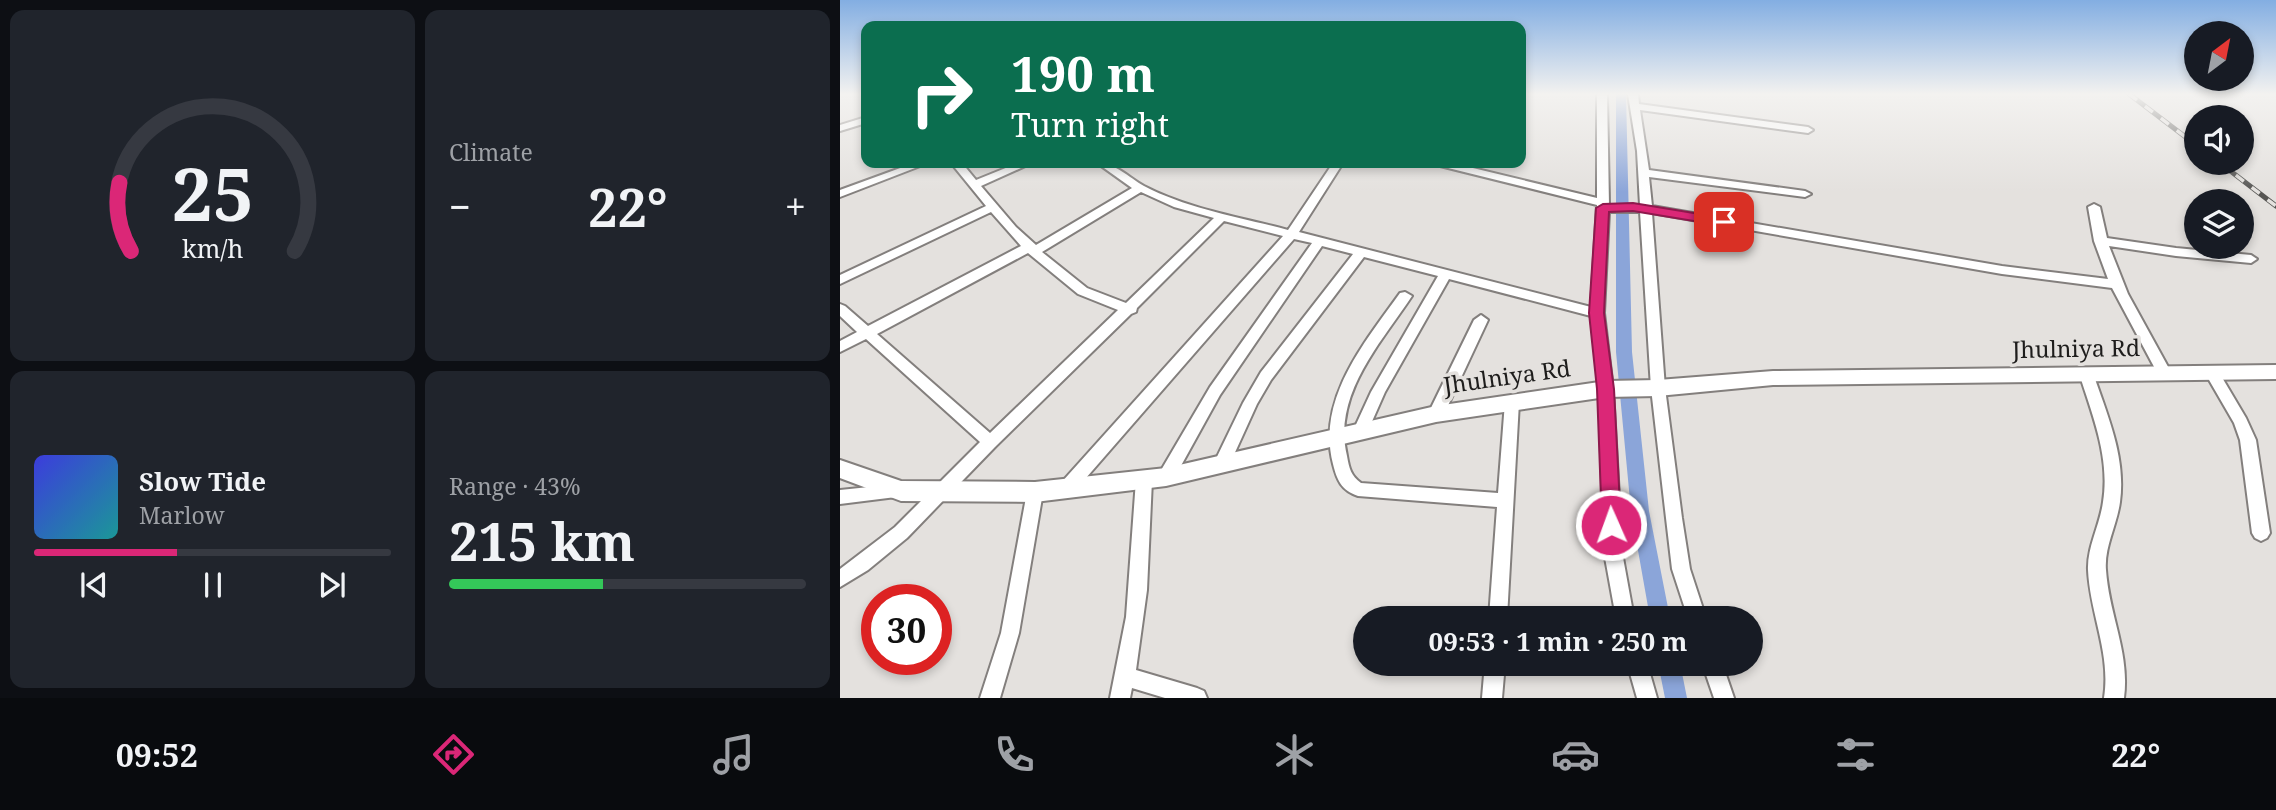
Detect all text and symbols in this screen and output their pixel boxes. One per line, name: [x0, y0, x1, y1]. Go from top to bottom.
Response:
north arrow: [2184, 21, 2254, 91]
map controls: [2184, 21, 2254, 259]
text: 190 m: [1011, 40, 1155, 106]
icon: right: [896, 49, 987, 140]
text: Turn right: [1011, 103, 1169, 146]
button: sound: [2184, 105, 2254, 175]
text: Climate: [449, 136, 533, 168]
text: 25: [171, 144, 254, 243]
text: 22°: [588, 171, 668, 242]
text: −: [449, 180, 471, 232]
text: +: [785, 180, 806, 232]
button: layers: [2184, 189, 2254, 259]
pin: [1694, 192, 1754, 252]
icon: arrive: [1705, 203, 1743, 241]
text: km/h: [182, 231, 243, 265]
street label: Jhulniya Rd: [2011, 331, 2140, 365]
street label: Jhulniya Rd: [1440, 351, 1572, 401]
text: Slow Tide: [139, 463, 266, 499]
text: Range · 43%: [449, 470, 581, 502]
position arrow: [1574, 488, 1648, 562]
text: Marlow: [139, 499, 225, 531]
text: 215 km: [449, 505, 635, 576]
icon: previous: [75, 566, 113, 604]
icon: pause: [194, 566, 232, 604]
icon: next: [313, 566, 351, 604]
speed limit sign: 30: [861, 584, 952, 675]
text: 09:53 · 1 min · 250 m: [1428, 623, 1688, 659]
icon: directions: [429, 730, 478, 779]
icon: music: [709, 730, 758, 779]
icon: phone: [990, 730, 1039, 779]
icon: climate: [1270, 730, 1319, 779]
icon: car: [1551, 730, 1600, 779]
icon: filters: [1831, 730, 1880, 779]
text: 09:52: [116, 733, 198, 776]
text: 22°: [2111, 733, 2160, 776]

